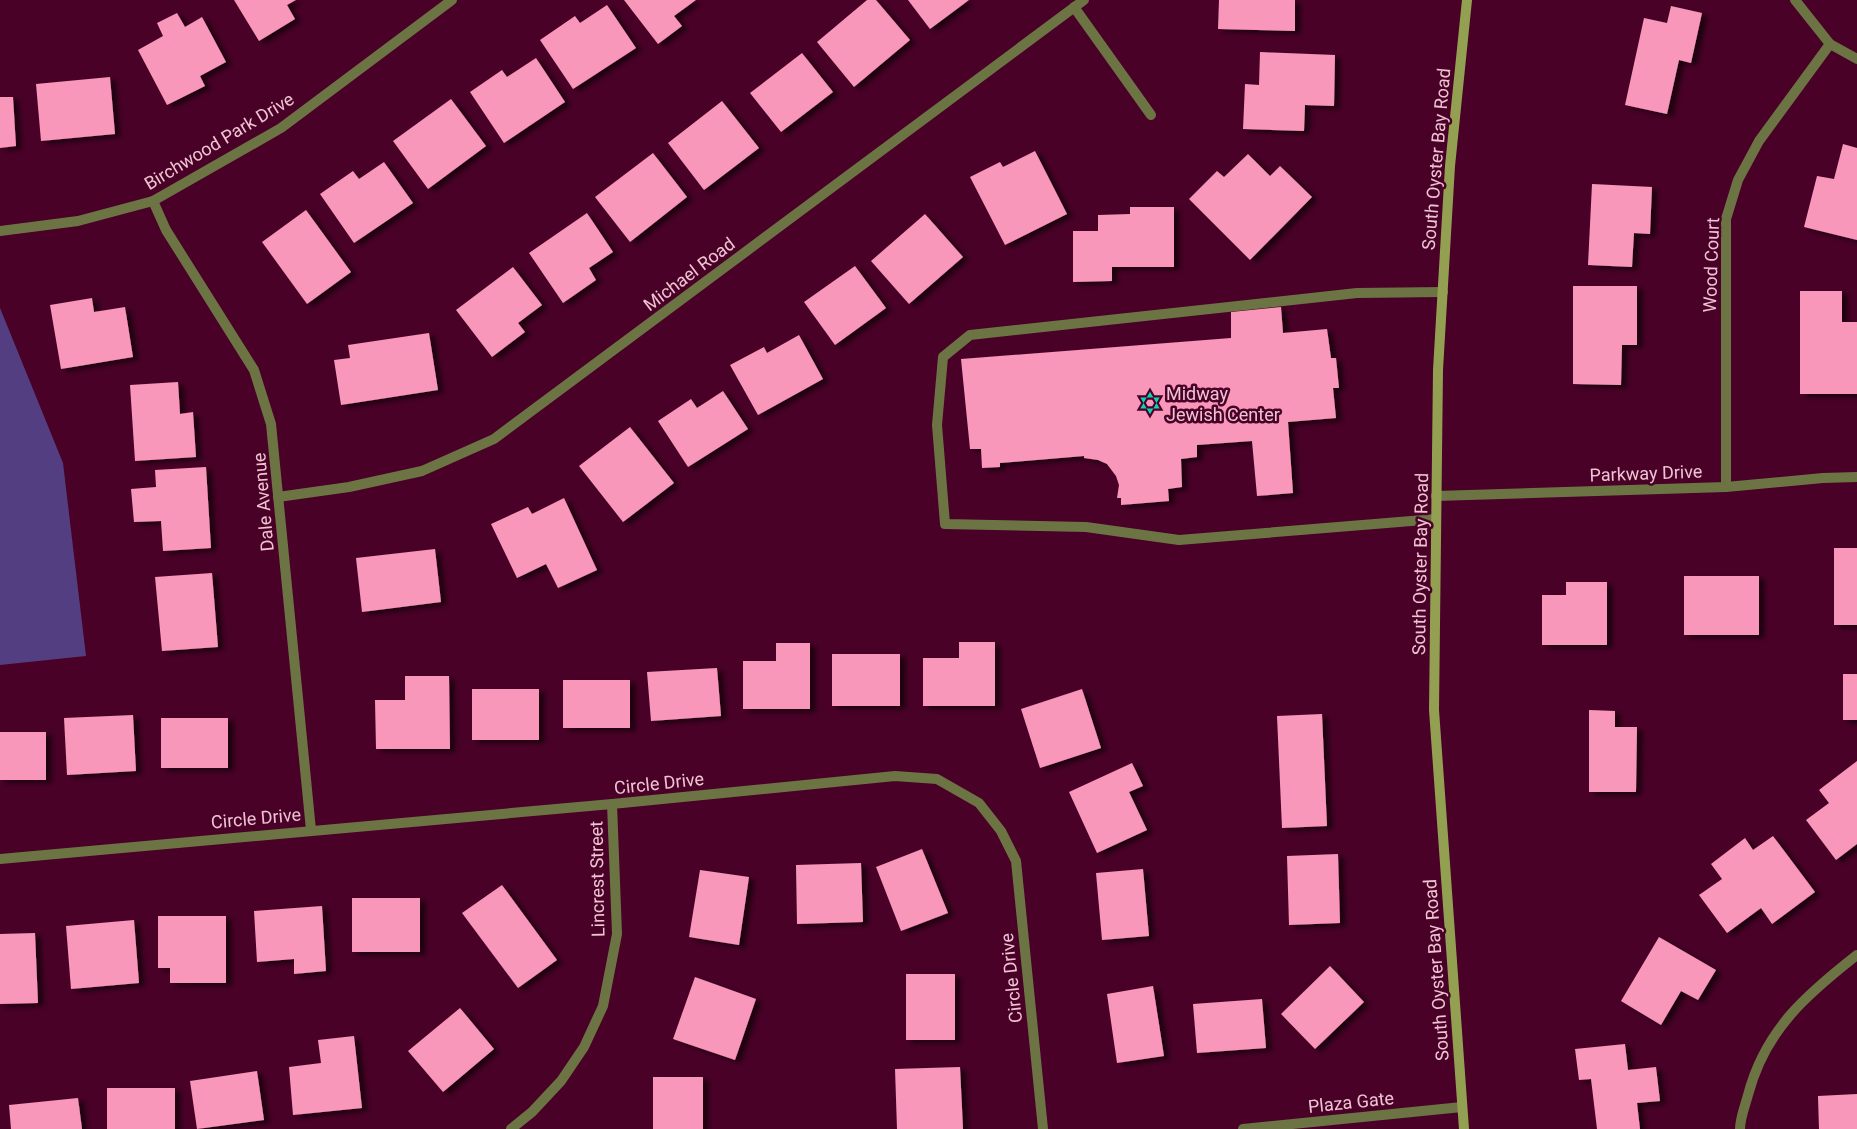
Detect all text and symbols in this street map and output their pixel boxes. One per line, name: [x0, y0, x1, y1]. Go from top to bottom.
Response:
street label: South Oyster Bay Road: [1418, 67, 1454, 251]
street label: Birchwood Park Drive: [140, 88, 298, 194]
street label: Wood Court: [1699, 217, 1723, 313]
street label: Michael Road: [639, 233, 739, 315]
place label: Midway Jewish Center: [1166, 383, 1280, 425]
synagogue icon: Midway Jewish Center: [1137, 390, 1163, 416]
street label: Dale Avenue: [248, 452, 278, 552]
street label: Parkway Drive: [1589, 461, 1703, 485]
street label: South Oyster Bay Road: [1408, 473, 1432, 655]
street label: Circle Drive: [613, 768, 705, 798]
street label: Circle Drive: [210, 804, 302, 832]
street label: Lincrest Street: [585, 821, 609, 937]
street label: South Oyster Bay Road: [1419, 878, 1453, 1062]
street label: Circle Drive: [996, 932, 1026, 1024]
street label: Plaza Gate: [1307, 1087, 1395, 1117]

